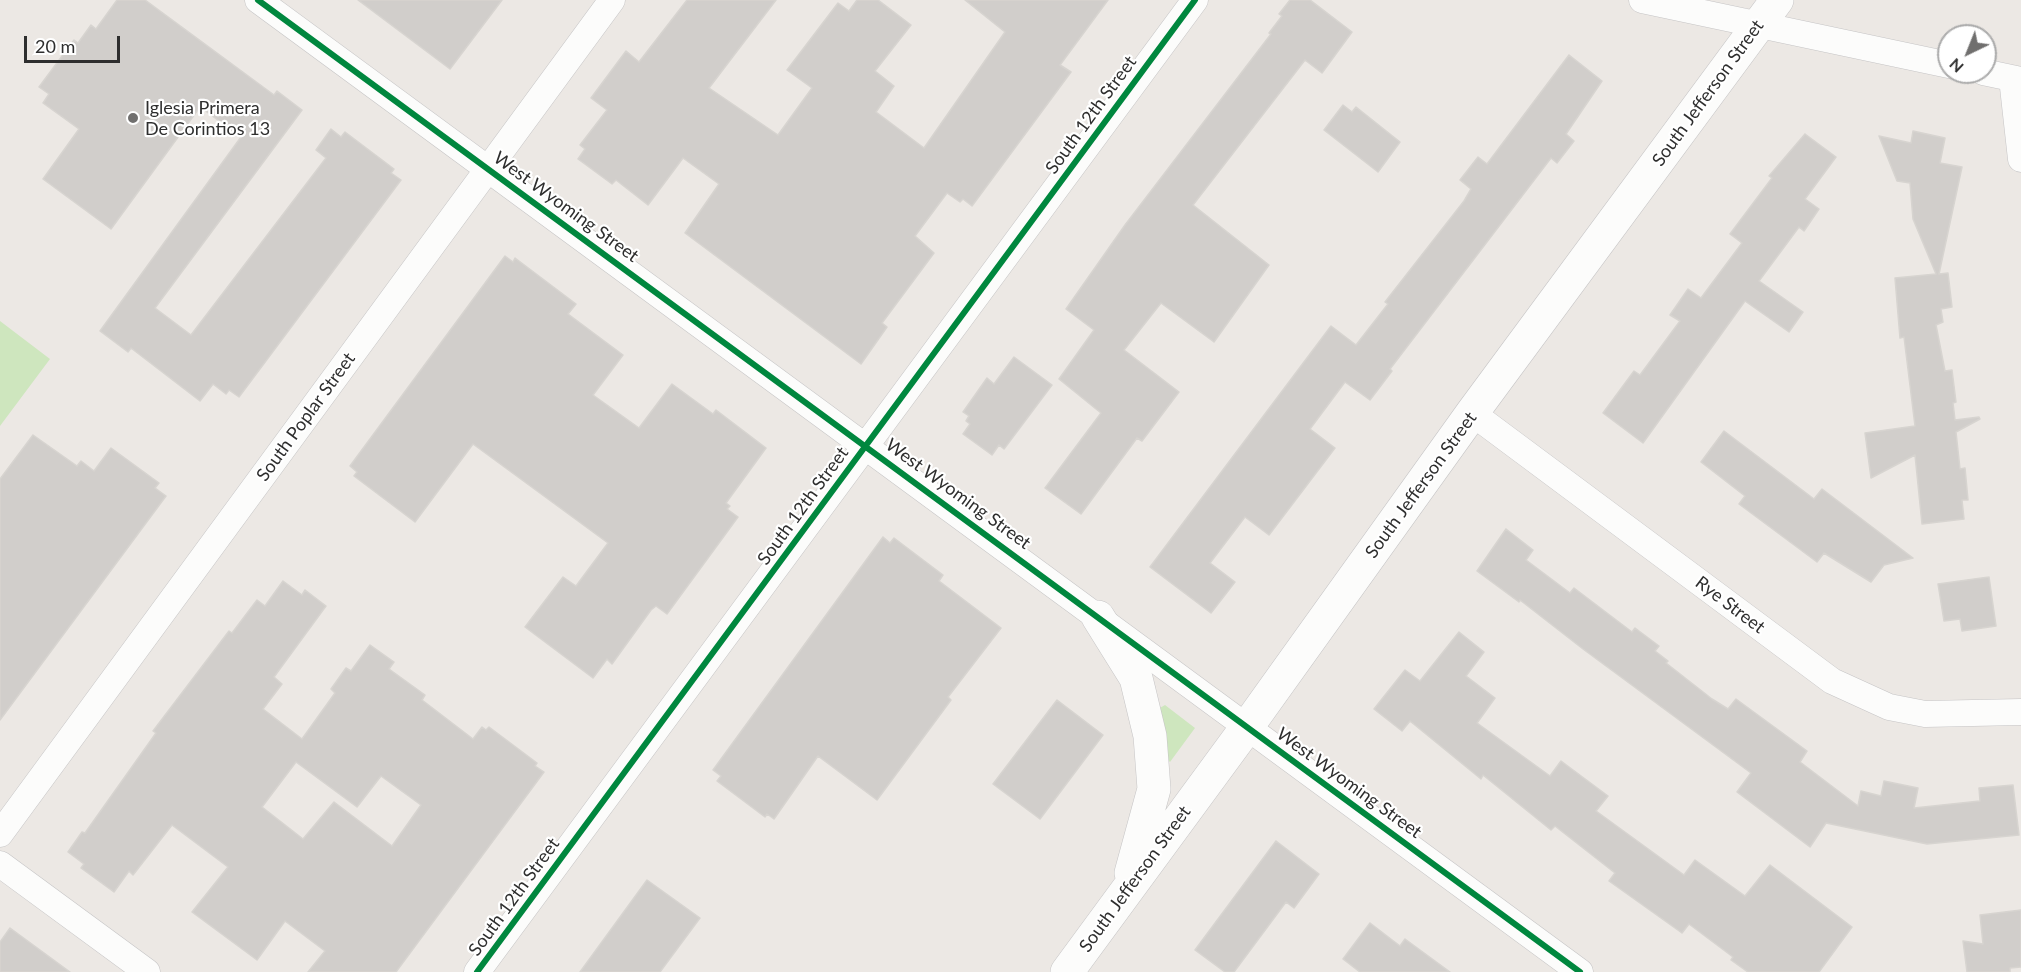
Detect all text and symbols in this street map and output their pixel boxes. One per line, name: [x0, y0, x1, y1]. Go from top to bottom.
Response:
street label: South Jefferson Street: [1648, 16, 1768, 170]
scale bar: [27, 24, 123, 62]
north arrow: [1937, 24, 1997, 84]
text: 20 m: [35, 35, 75, 57]
street label: South 12th Street: [1041, 52, 1141, 178]
text: N: [1945, 55, 1967, 77]
place label: Iglesia Primera De Corintios 13: [145, 97, 270, 140]
marker: Iglesia Primera De Corintios 13: [126, 111, 140, 125]
street label: West Wyoming Street: [489, 147, 643, 267]
street label: South Poplar Street: [252, 349, 360, 485]
street label: South Jefferson Street: [1361, 408, 1481, 562]
street label: West Wyoming Street: [881, 434, 1035, 554]
street label: South 12th Street: [753, 443, 853, 569]
street label: Rye Street: [1691, 572, 1769, 638]
street label: West Wyoming Street: [1272, 723, 1426, 843]
street label: South Jefferson Street: [1075, 802, 1195, 956]
street label: South 12th Street: [464, 834, 564, 960]

